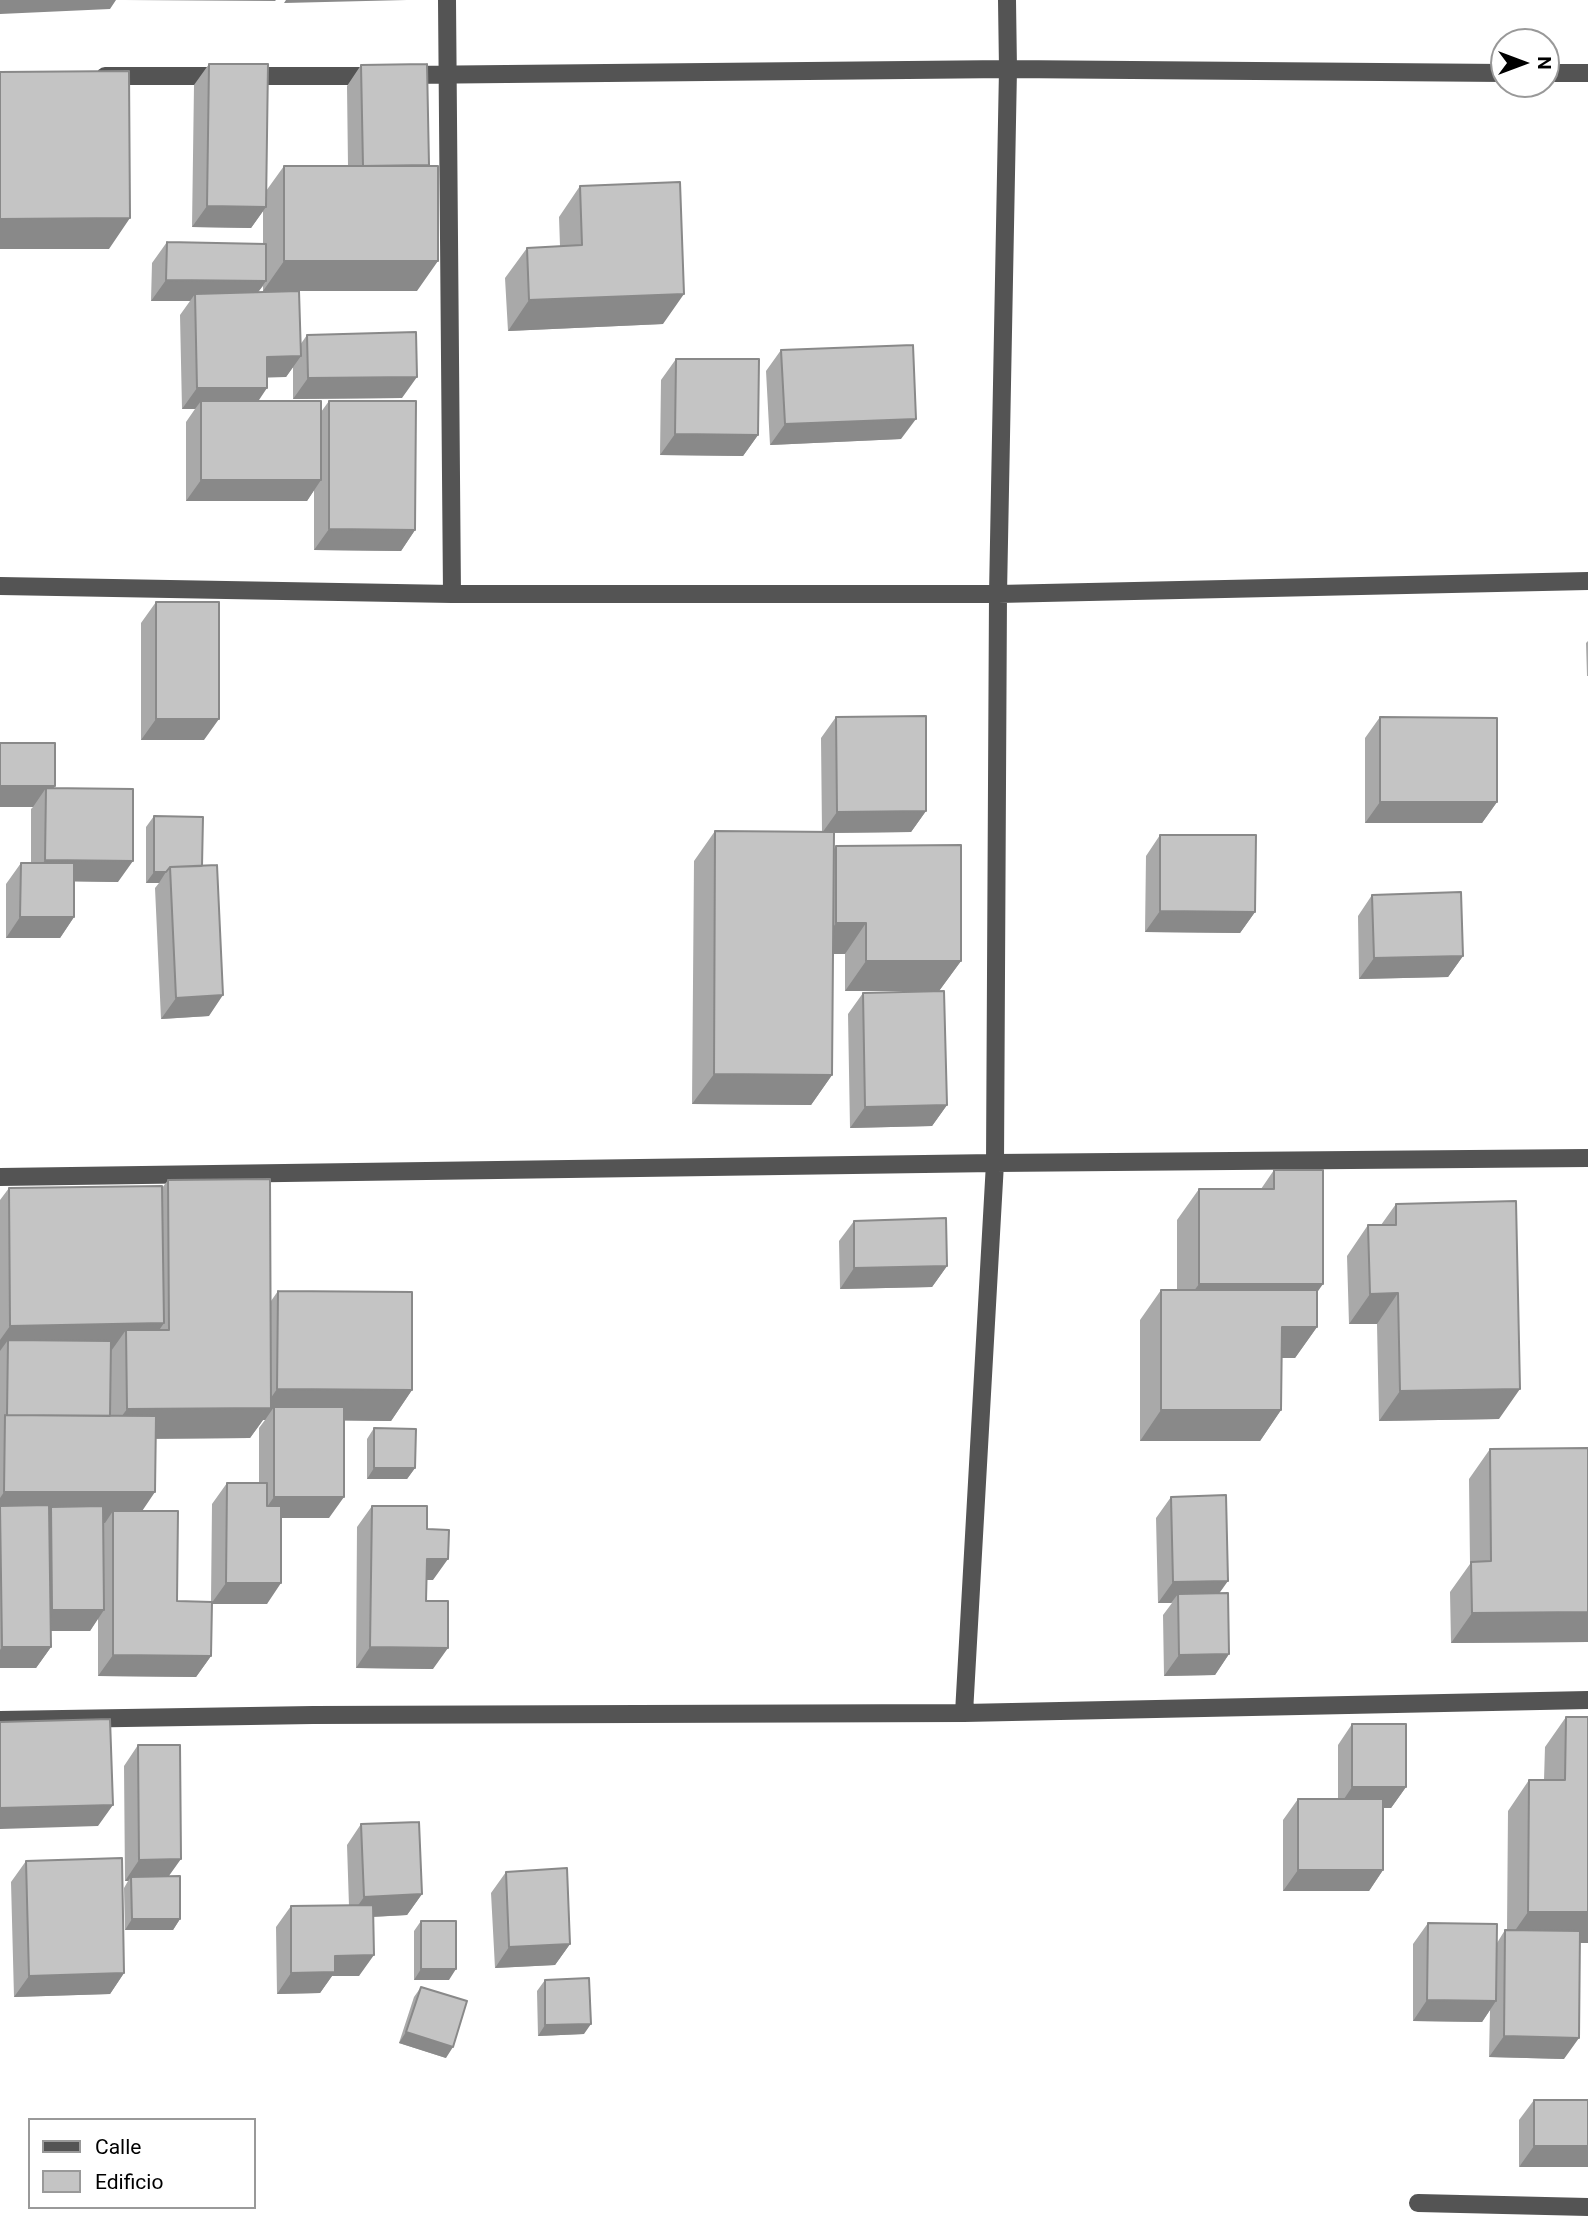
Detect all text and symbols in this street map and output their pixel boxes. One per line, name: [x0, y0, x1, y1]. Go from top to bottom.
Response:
north arrow: [1490, 28, 1560, 98]
text: N: [1533, 56, 1556, 70]
legend: [28, 2118, 256, 2209]
text: Calle: [95, 2135, 141, 2159]
text: Edificio: [95, 2170, 163, 2194]

